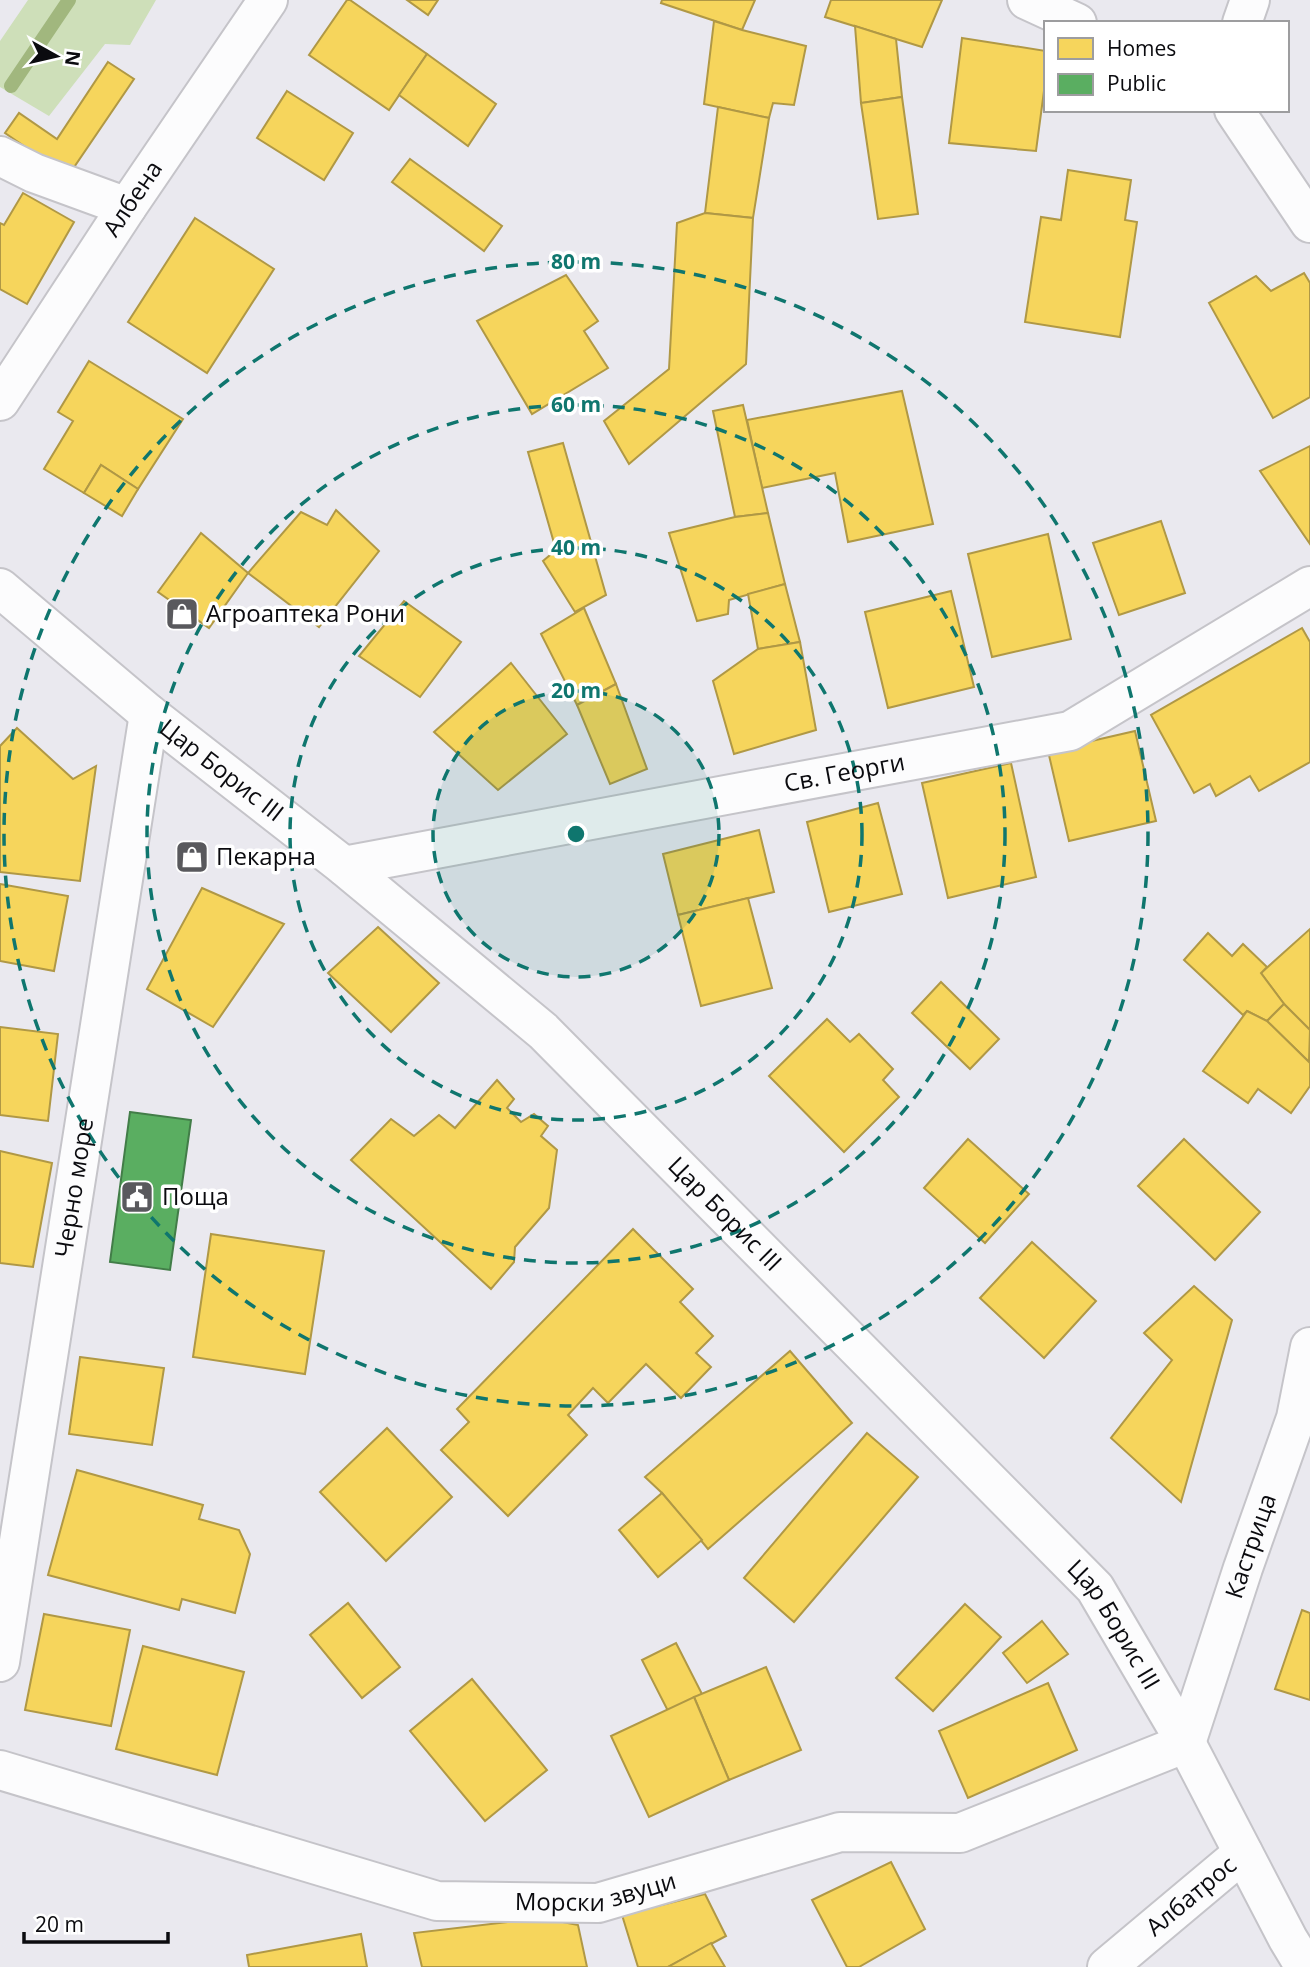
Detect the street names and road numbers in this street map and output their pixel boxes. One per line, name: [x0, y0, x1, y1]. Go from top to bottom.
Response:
street label: Албена: [94, 153, 169, 242]
street label: Цар Борис III: [154, 711, 291, 828]
street label: Св. Георги: [781, 744, 907, 799]
street label: Черно море: [46, 1115, 100, 1260]
street label: Цар Борис III: [662, 1149, 790, 1278]
street label: Кастрица: [1216, 1489, 1283, 1602]
street label: Цар Борис III: [1061, 1552, 1169, 1695]
street label: Албатрос: [1138, 1848, 1243, 1943]
street label: Морски звуци: [515, 1863, 680, 1918]

